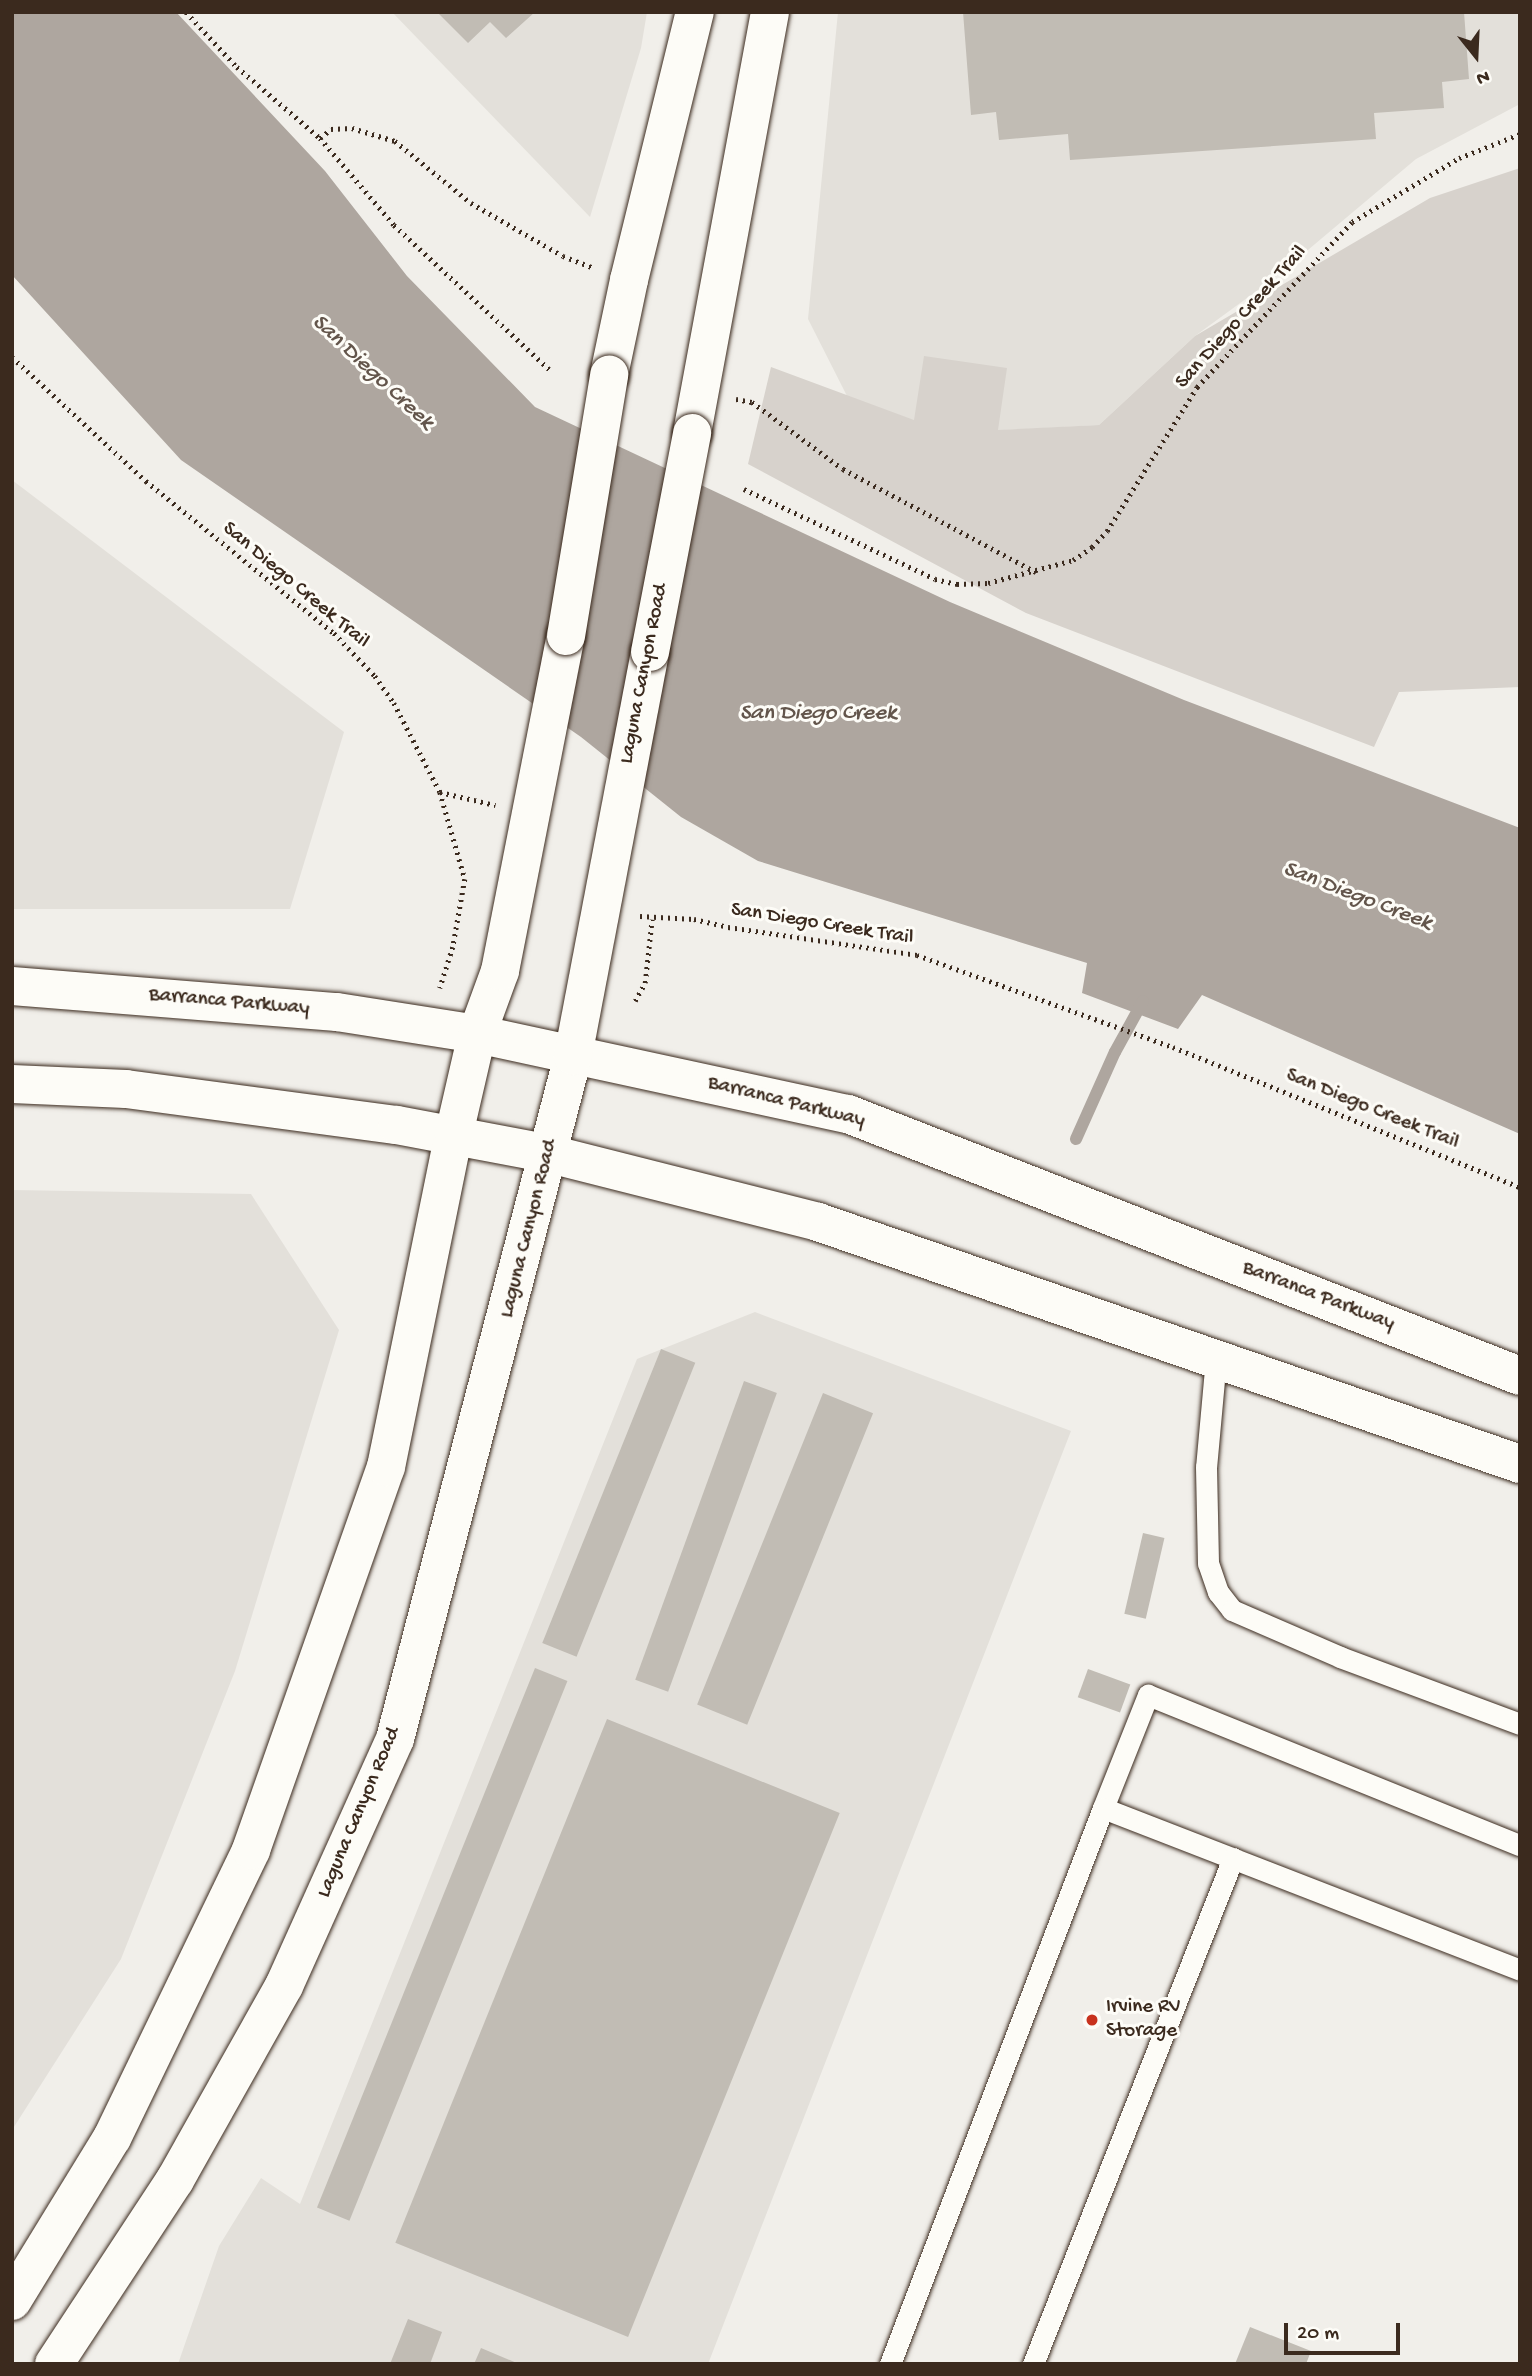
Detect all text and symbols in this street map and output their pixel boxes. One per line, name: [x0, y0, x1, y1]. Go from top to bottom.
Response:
north arrow: [1441, 21, 1511, 91]
text: N: [1473, 64, 1492, 89]
street label: San Diego Creek Trail: [1171, 241, 1313, 395]
water label: San Diego Creek: [305, 309, 439, 437]
street label: San Diego Creek Trail: [216, 517, 374, 655]
street label: Laguna Canyon Road: [615, 582, 675, 766]
water label: San Diego Creek: [740, 700, 896, 728]
water label: San Diego Creek: [1279, 856, 1435, 938]
street label: San Diego Creek Trail: [729, 898, 915, 952]
street label: Barranca Parkway: [148, 983, 310, 1023]
street label: San Diego Creek Trail: [1282, 1064, 1462, 1156]
street label: Barranca Parkway: [705, 1071, 867, 1135]
street label: Laguna Canyon Road: [496, 1137, 564, 1321]
street label: Barranca Parkway: [1238, 1256, 1398, 1338]
street label: Laguna Canyon Road: [313, 1724, 407, 1902]
place label: Irvine RV Storage: [1106, 1995, 1181, 2045]
marker: Irvine RV Storage: [1084, 2012, 1100, 2028]
scale bar: [1287, 2310, 1402, 2354]
text: 20 m: [1297, 2322, 1339, 2347]

